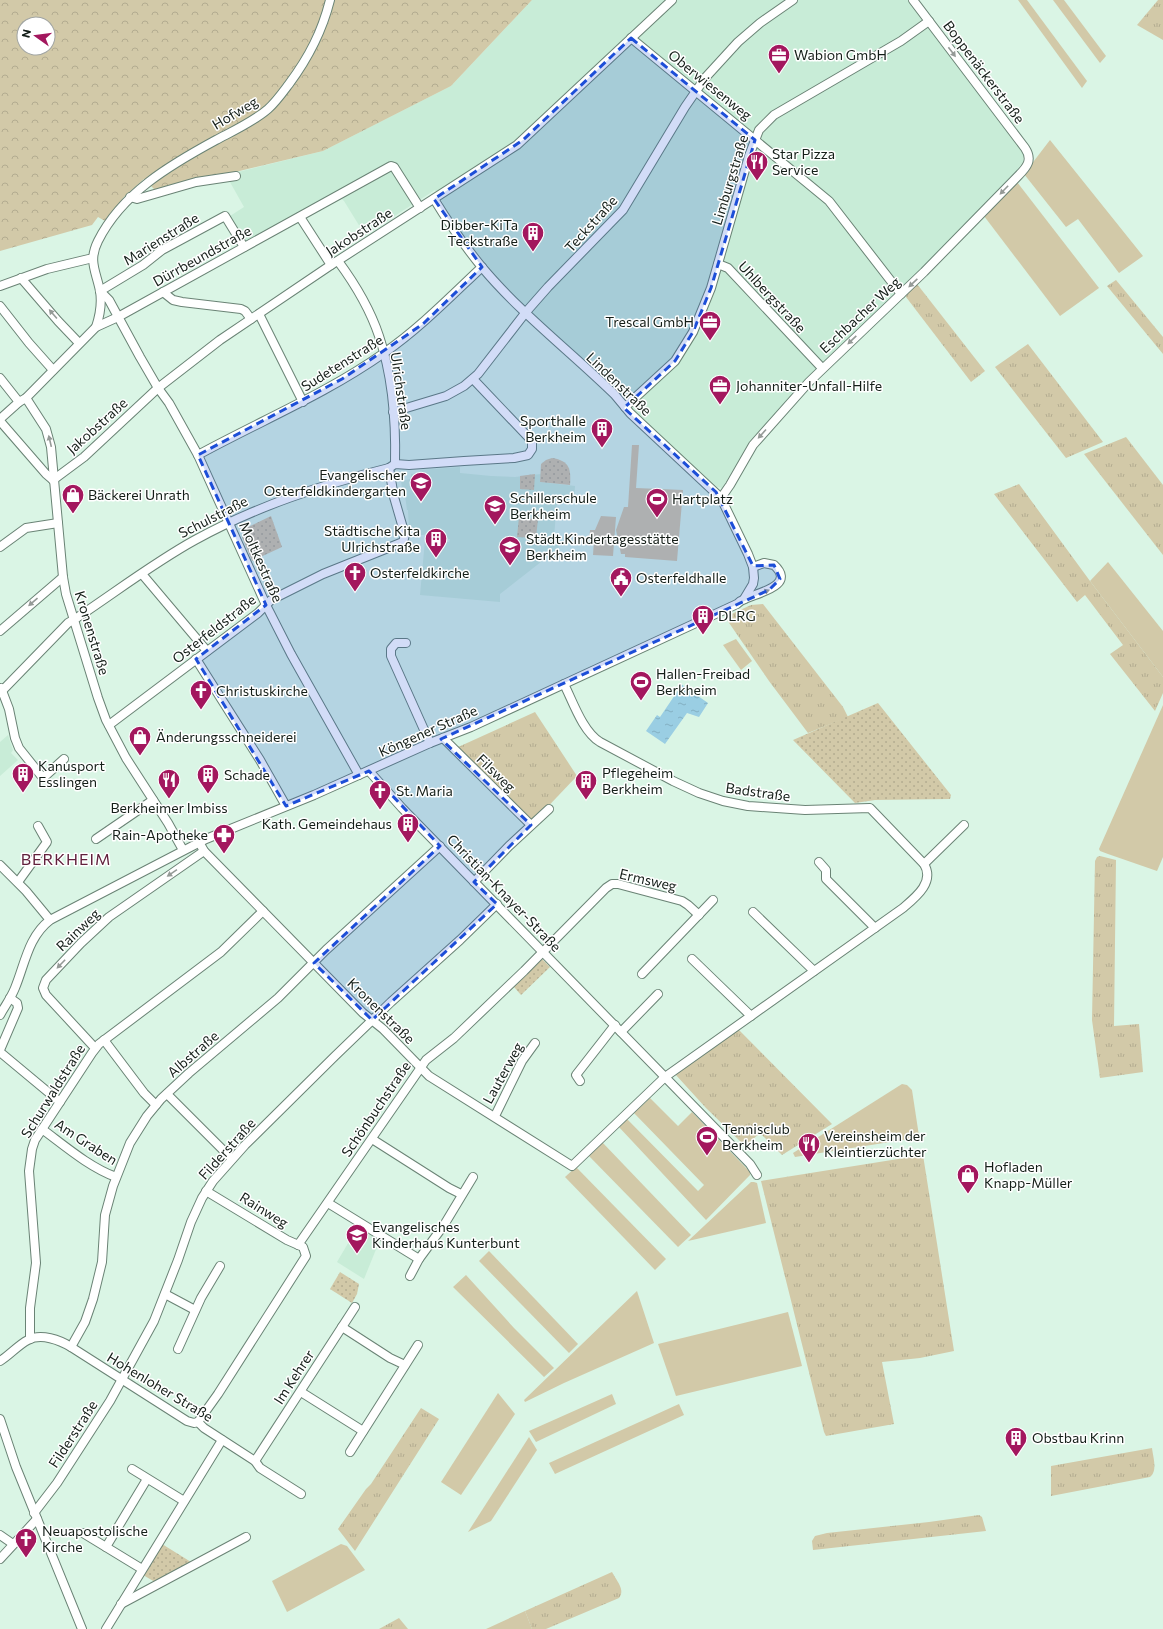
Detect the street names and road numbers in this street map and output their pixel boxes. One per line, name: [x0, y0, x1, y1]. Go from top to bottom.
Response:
street label: Boppenäckerstraße: [940, 17, 1029, 126]
street label: Oberwiesenweg: [665, 46, 756, 124]
street label: Hofweg: [209, 92, 261, 133]
street label: Limburgstraße: [708, 133, 751, 227]
street label: Teckstraße: [561, 192, 621, 256]
street label: Jakobstraße: [322, 204, 395, 259]
street label: Marienstraße: [120, 209, 202, 269]
street label: Dürrbeundstraße: [150, 222, 254, 290]
street label: Uhlbergstraße: [735, 257, 810, 336]
street label: Eschbacher Weg: [816, 273, 904, 356]
street label: Sudetenstraße: [298, 331, 386, 394]
street label: Lindenstraße: [583, 348, 655, 419]
street label: Ulrichstraße: [388, 351, 415, 431]
street label: Jakobstraße: [63, 394, 131, 457]
street label: Schulstraße: [175, 492, 250, 541]
street label: Moltkestraße: [236, 519, 287, 605]
street label: Kronenstraße: [72, 589, 113, 677]
street label: Osterfeldstraße: [169, 591, 259, 666]
street label: Köngener Straße: [376, 701, 480, 760]
street label: Filsweg: [473, 750, 520, 795]
street label: Badstraße: [725, 779, 792, 804]
street label: Christian-Knayer-Straße: [444, 830, 565, 955]
street label: Ermsweg: [618, 865, 679, 894]
street label: Rainweg: [52, 904, 103, 955]
street label: Kronenstraße: [344, 974, 419, 1047]
street label: Albstraße: [164, 1027, 222, 1080]
street label: Lauterweg: [479, 1039, 527, 1106]
street label: Schurwaldstraße: [17, 1041, 88, 1141]
street label: Schönbuchstraße: [337, 1058, 414, 1160]
street label: Filderstraße: [195, 1114, 259, 1183]
street label: Am Graben: [52, 1115, 121, 1168]
street label: Rainweg: [237, 1188, 292, 1231]
street label: Im Kehrer: [270, 1346, 318, 1407]
street label: Hohenloher Straße: [104, 1348, 216, 1425]
street label: Filderstraße: [45, 1397, 101, 1471]

